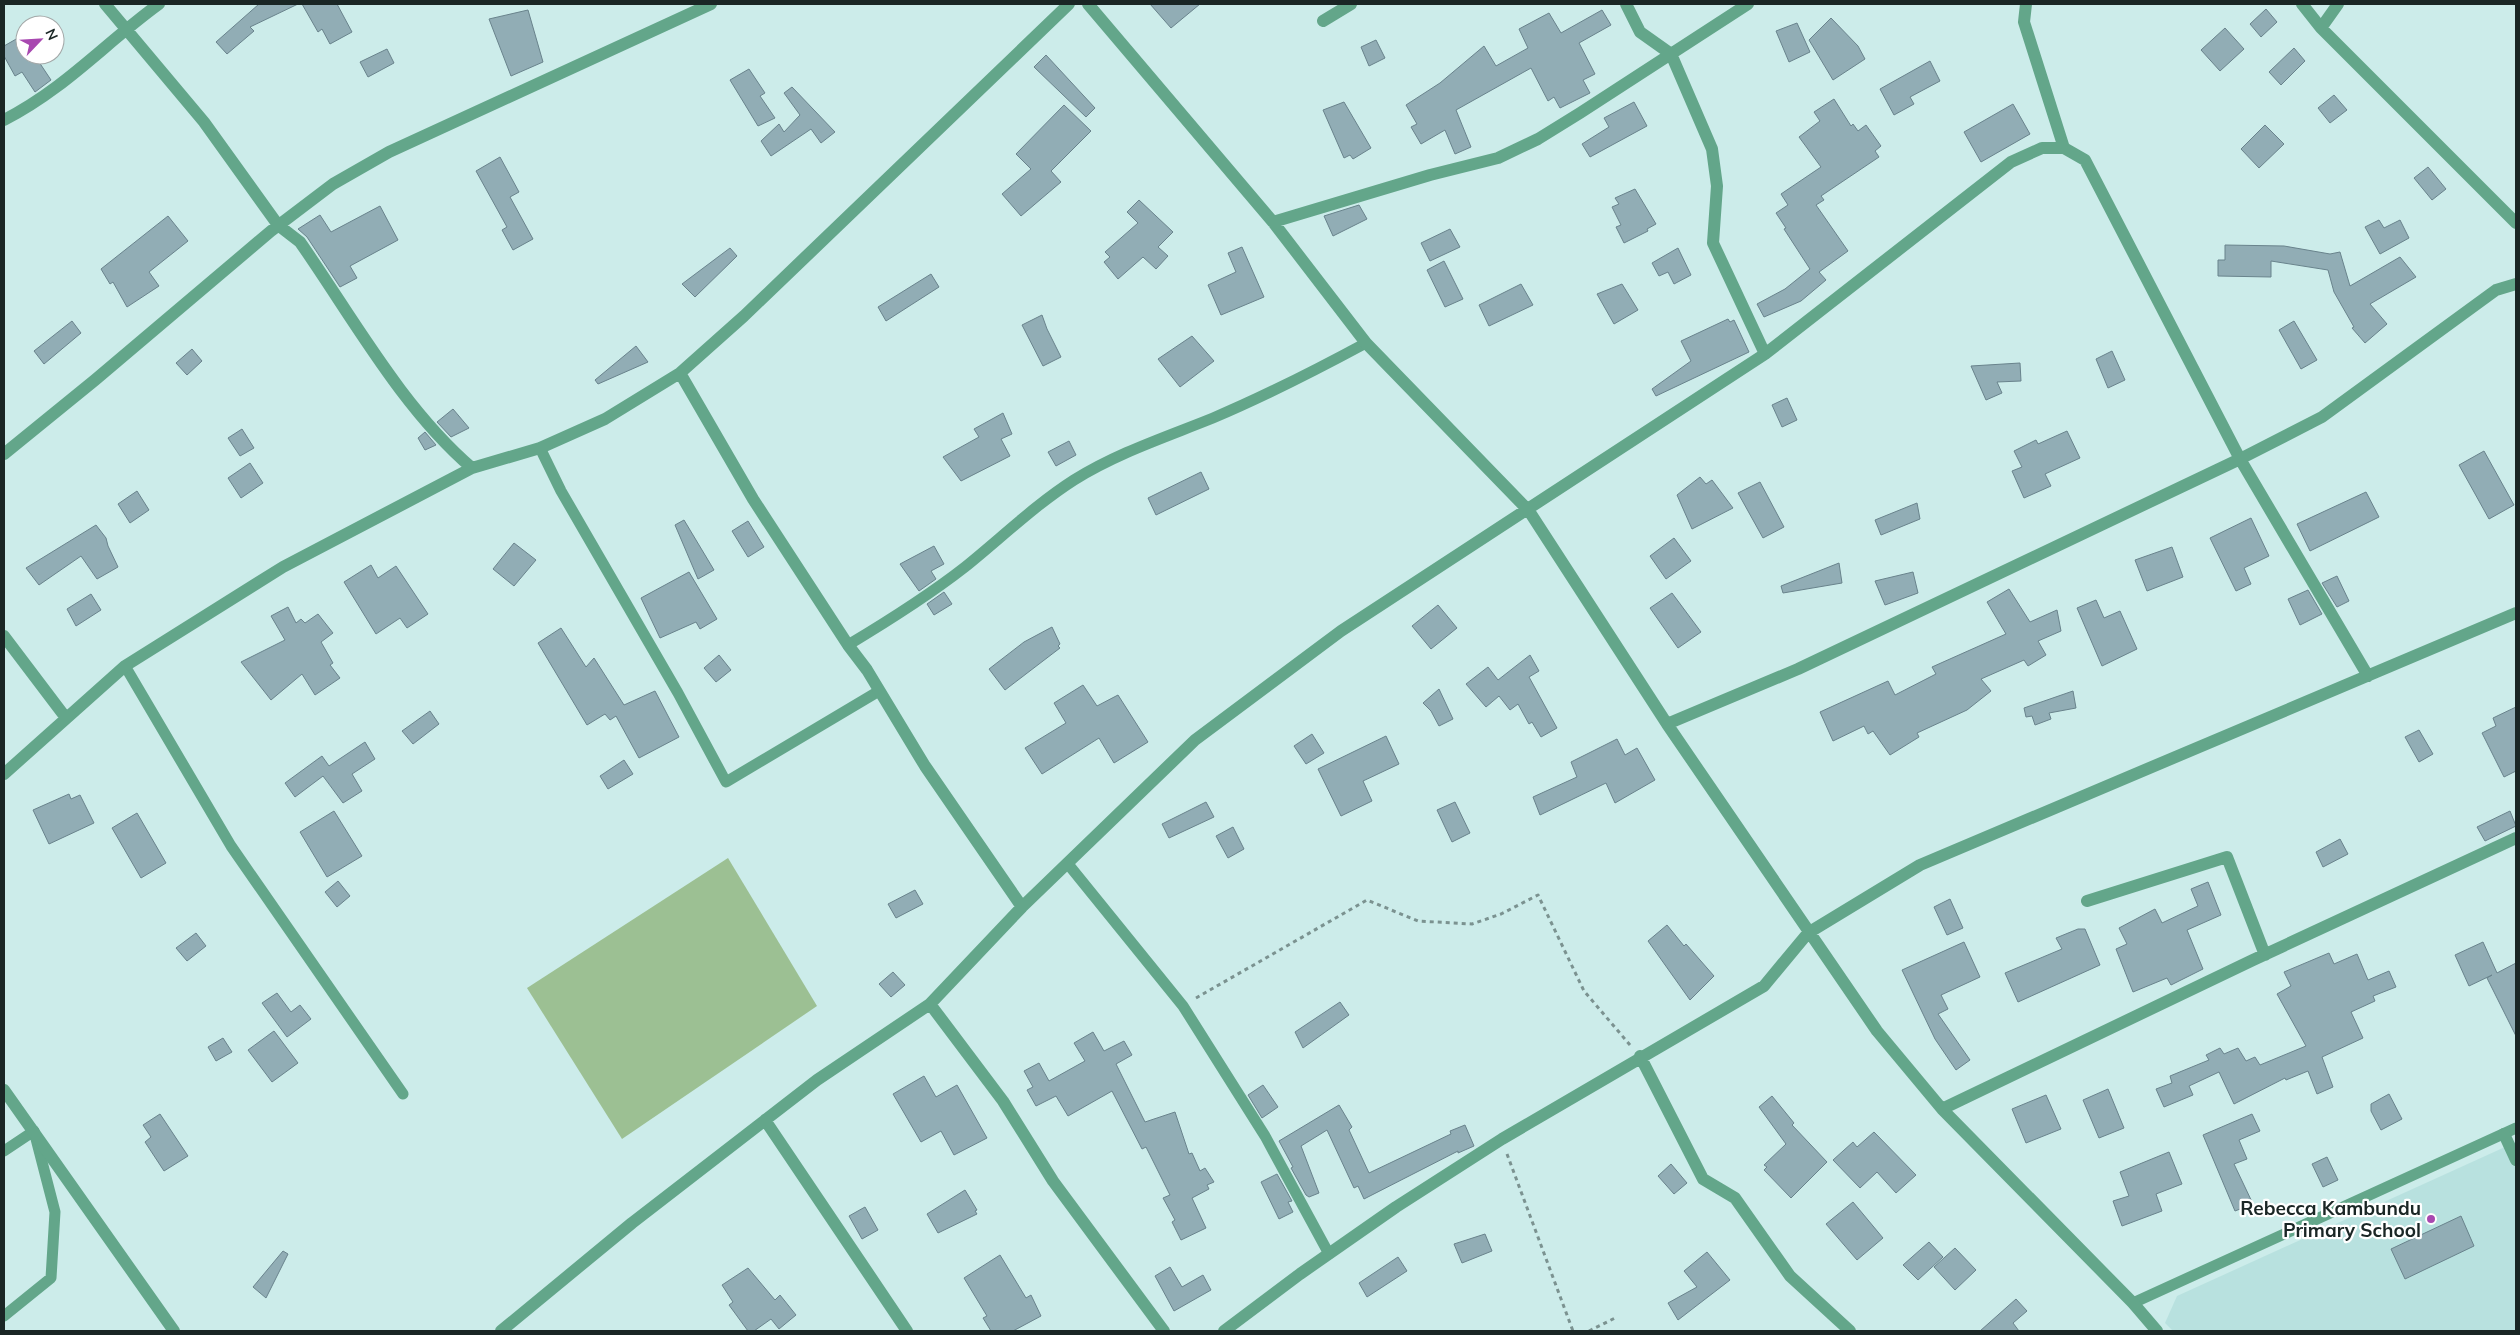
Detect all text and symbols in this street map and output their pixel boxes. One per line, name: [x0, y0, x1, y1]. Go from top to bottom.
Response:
north arrow: [15, 15, 65, 65]
text: N: [41, 26, 62, 43]
place label: Rebecca Kambundu Primary School: [2240, 1196, 2421, 1242]
marker: Rebecca Kambundu Primary School: [2425, 1213, 2437, 1225]

